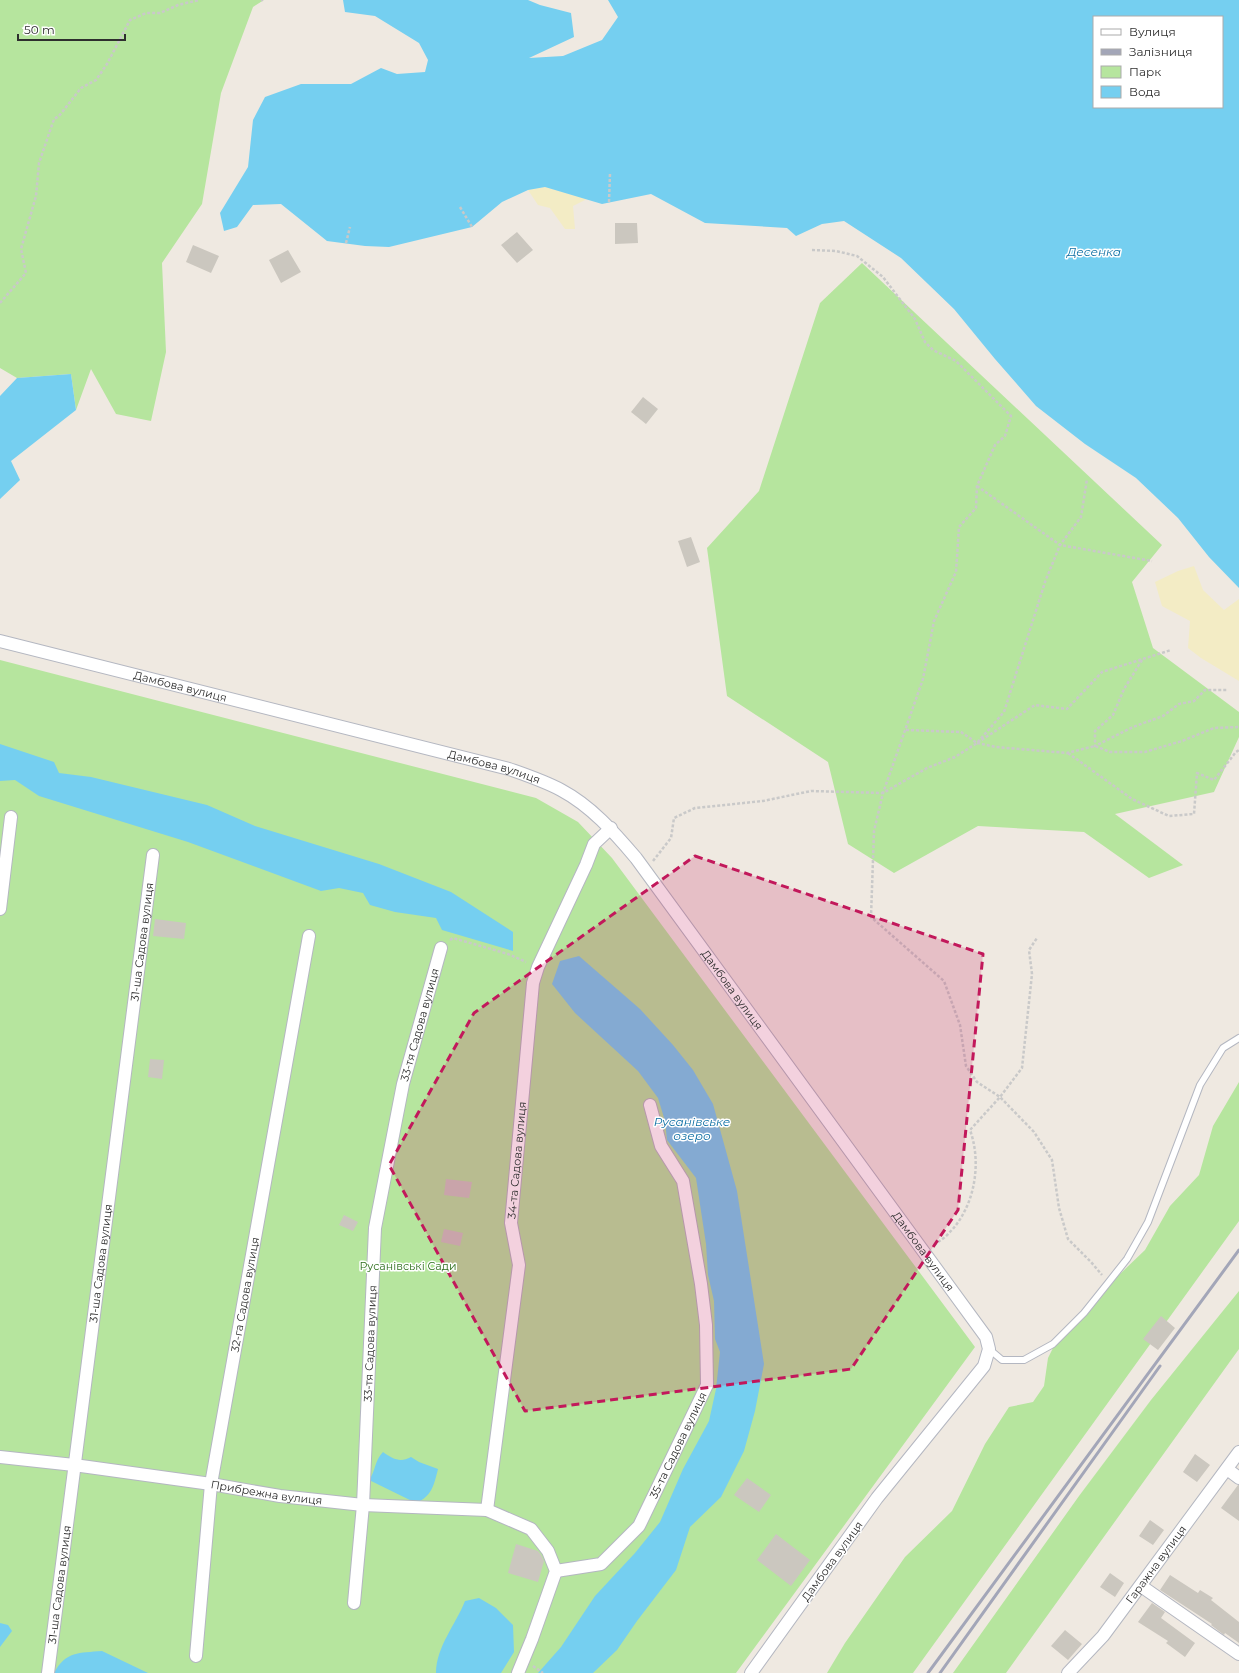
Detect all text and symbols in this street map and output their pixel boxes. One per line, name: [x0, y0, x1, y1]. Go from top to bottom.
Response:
scale bar: [18, 16, 125, 42]
legend: [1093, 16, 1223, 108]
text: 50 m: [24, 22, 55, 37]
text: Вулиця: [1129, 24, 1176, 39]
text: Залізниця: [1129, 44, 1193, 59]
text: Парк: [1129, 64, 1161, 79]
text: Вода: [1129, 84, 1160, 99]
water label: Десенка: [1066, 244, 1121, 259]
street label: Дамбова вулиця: [132, 668, 228, 705]
street label: Дамбова вулиця: [447, 747, 542, 787]
street label: 31-ша Садова вулиця: [127, 882, 156, 1002]
street label: Дамбова вулиця: [698, 947, 766, 1032]
street label: 33-тя Садова вулиця: [397, 967, 442, 1083]
street label: 34-та Садова вулиця: [504, 1101, 529, 1219]
water label: Русанівське озеро: [654, 1114, 730, 1143]
street label: 31-ша Садова вулиця: [86, 1203, 115, 1324]
street label: Дамбова вулиця: [890, 1209, 957, 1294]
street label: 32-га Садова вулиця: [228, 1236, 262, 1353]
park label: Русанівські Сади: [359, 1259, 457, 1273]
street label: 33-тя Садова вулиця: [360, 1285, 380, 1402]
street label: 35-та Садова вулиця: [646, 1390, 710, 1501]
street label: Прибрежна вулиця: [210, 1477, 323, 1508]
street label: Дамбова вулиця: [798, 1518, 866, 1604]
street label: Гаражна вулиця: [1123, 1523, 1189, 1606]
street label: 31-ша Садова вулиця: [45, 1524, 74, 1645]

